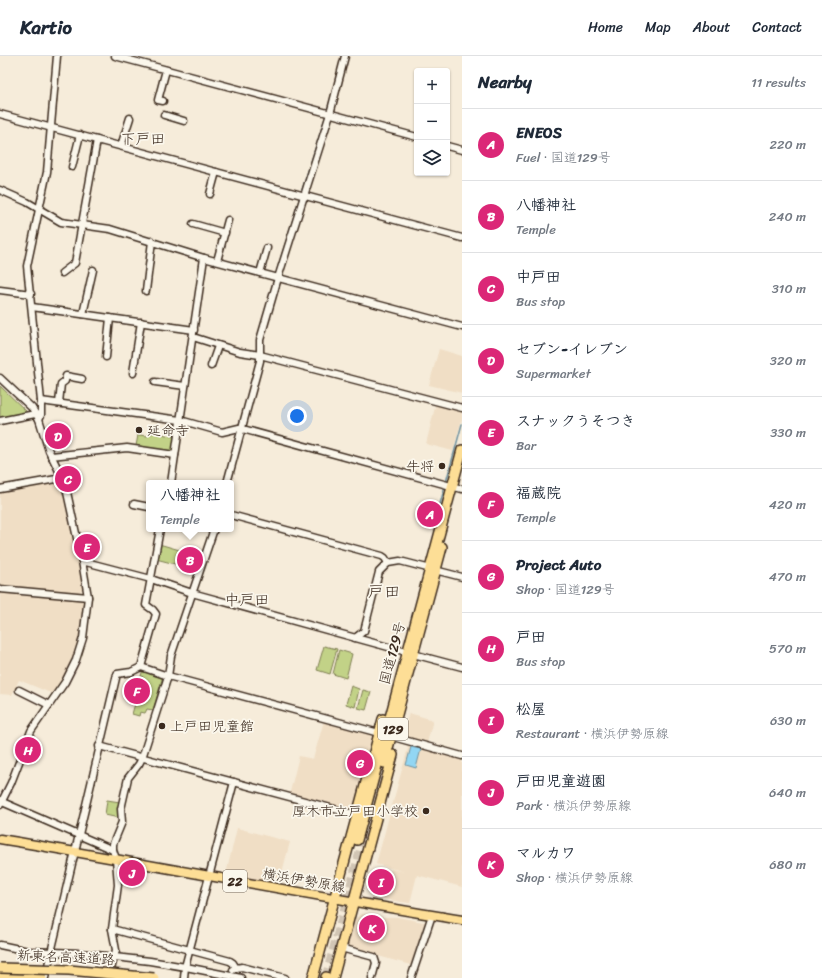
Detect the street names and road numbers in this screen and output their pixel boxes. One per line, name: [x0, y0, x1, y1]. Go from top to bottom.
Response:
street label: 国道129号: [372, 619, 413, 688]
road number: 129: [378, 718, 408, 740]
street label: 横浜伊勢原線: [260, 861, 347, 900]
road number: 22: [223, 870, 247, 892]
street label: 新東名高速道路: [16, 942, 116, 973]

